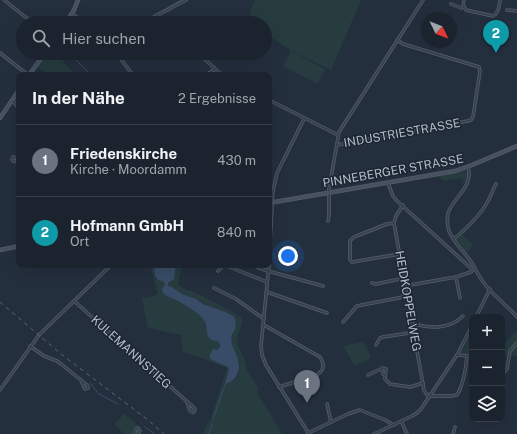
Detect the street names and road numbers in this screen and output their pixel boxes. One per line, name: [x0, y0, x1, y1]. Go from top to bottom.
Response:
street label: INDUSTRIESTRASSE: [343, 116, 461, 150]
street label: PINNEBERGER STRASSE: [322, 152, 464, 190]
street label: HEIDKOPPELWEG: [392, 250, 424, 352]
street label: KULEMANNSTIEG: [88, 312, 174, 392]

